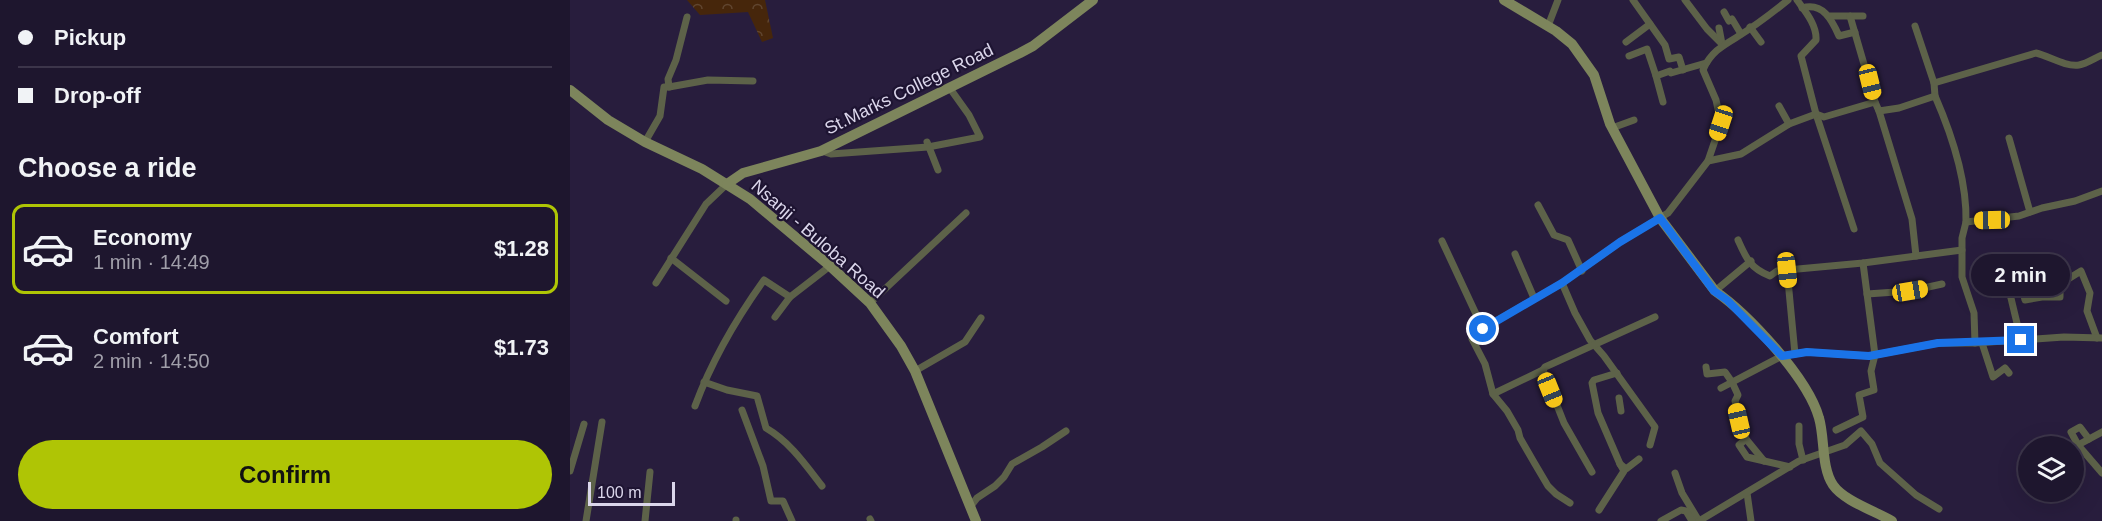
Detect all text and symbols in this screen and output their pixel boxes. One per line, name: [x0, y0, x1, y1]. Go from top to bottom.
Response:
text: Pickup: [54, 25, 126, 50]
street label: St.Marks College Road: [821, 39, 997, 139]
car: [1857, 62, 1883, 102]
text: Drop-off: [54, 83, 141, 108]
car: [1707, 103, 1735, 143]
text: Choose a ride: [18, 153, 197, 183]
street label: Nsanji - Buloba Road: [747, 176, 889, 302]
car: [1974, 211, 2010, 229]
icon: car: [21, 222, 75, 276]
text: Economy: [93, 225, 192, 250]
text: $1.28: [494, 236, 549, 261]
text: 1 min · 14:49: [93, 251, 210, 273]
car: [1776, 251, 1798, 289]
callout: 2 min: [1972, 253, 2070, 295]
text: 2 min: [1994, 264, 2047, 286]
car: [1891, 279, 1929, 303]
route start: [1469, 315, 1496, 342]
icon: car: [21, 321, 75, 375]
text: Comfort: [93, 324, 179, 349]
route end: [2007, 326, 2034, 353]
text: $1.73: [494, 335, 549, 360]
text: 2 min · 14:50: [93, 350, 210, 372]
car: [1535, 370, 1565, 410]
car: [1726, 401, 1752, 441]
map controls: [2018, 436, 2084, 502]
button: layers: [2018, 436, 2084, 502]
button: Confirm: [18, 440, 552, 509]
scale bar: [588, 479, 675, 506]
text: 100 m: [597, 484, 641, 501]

